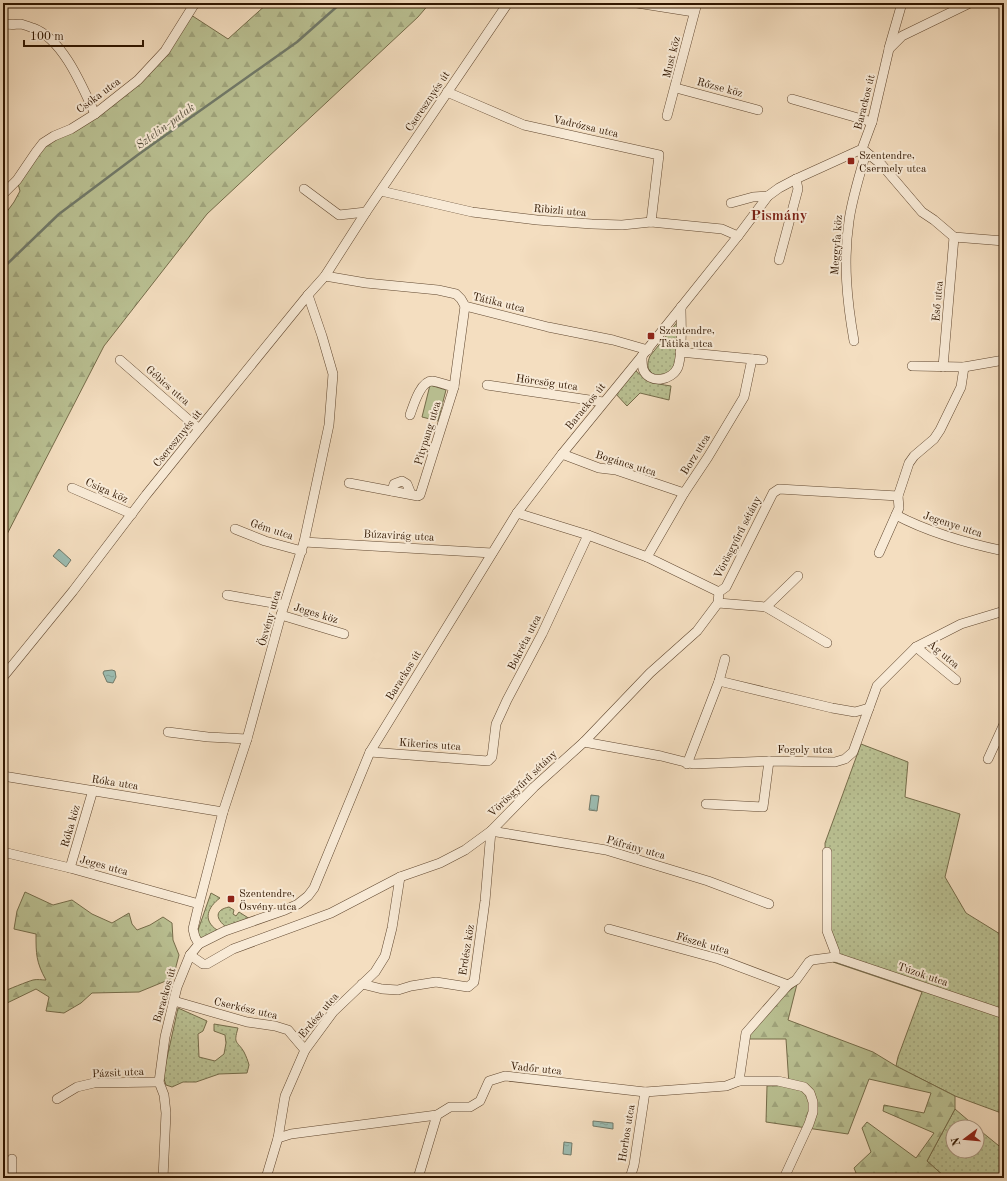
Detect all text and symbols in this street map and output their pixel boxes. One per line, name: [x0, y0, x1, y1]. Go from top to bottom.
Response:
scale bar: [24, 22, 143, 48]
text: 100 m: [30, 31, 64, 43]
street label: Must köz: [662, 35, 683, 79]
street label: Cseresznyés út: [404, 70, 453, 134]
street label: Barackos út: [853, 73, 878, 131]
street label: Csóka utca: [75, 76, 123, 116]
street label: Rőzse köz: [695, 77, 744, 100]
water label: Sztelin-patak: [134, 102, 197, 152]
street label: Vadrózsa utca: [552, 115, 620, 140]
place label: Szentendre, Csermely utca: [859, 151, 927, 175]
marker: Szentendre, Csermely utca: [846, 156, 856, 166]
street label: Ribizli utca: [533, 204, 587, 219]
district label: Pismány: [750, 209, 808, 224]
street label: Meggyfa köz: [830, 215, 845, 275]
street label: Eső utca: [931, 280, 946, 322]
street label: Tátika utca: [471, 292, 527, 315]
place label: Szentendre, Tátika utca: [659, 326, 715, 350]
marker: Szentendre, Tátika utca: [646, 331, 656, 341]
street label: Gébics utca: [143, 364, 191, 408]
street label: Hörcsög utca: [515, 374, 579, 393]
street label: Barackos út: [564, 381, 608, 432]
street label: Pitypang utca: [413, 400, 444, 467]
street label: Cseresznyés út: [152, 408, 205, 470]
street label: Borz utca: [680, 432, 713, 477]
street label: Bogáncs utca: [594, 450, 658, 479]
street label: Csiga köz: [83, 477, 130, 506]
street label: Vörösgyűrű sétány: [713, 495, 764, 581]
street label: Jegenye utca: [922, 511, 984, 540]
street label: Gém utca: [249, 518, 295, 543]
street label: Búzavirág utca: [363, 529, 435, 544]
street label: Ösvény utca: [255, 588, 284, 648]
street label: Jeges köz: [292, 602, 339, 626]
street label: Bokréta utca: [507, 613, 544, 672]
street label: Ág utca: [925, 637, 963, 672]
street label: Barackos út: [385, 649, 424, 703]
street label: Kikerics utca: [399, 738, 462, 753]
street label: Fogoly utca: [777, 745, 833, 756]
street label: Vörösgyűrű sétány: [487, 749, 560, 820]
street label: Róka utca: [90, 774, 140, 793]
street label: Róka köz: [60, 804, 83, 849]
street label: Páfrány utca: [605, 835, 667, 862]
street label: Jeges utca: [78, 855, 130, 878]
place label: Szentendre, Ösvény utca: [239, 889, 297, 913]
marker: Szentendre, Ösvény utca: [226, 894, 236, 904]
street label: Erdész köz: [458, 924, 477, 977]
street label: Fészek utca: [675, 932, 731, 957]
street label: Túzok utca: [896, 962, 950, 989]
street label: Barackos út: [152, 967, 179, 1024]
street label: Erdész utca: [297, 991, 342, 1041]
street label: Cserkész utca: [213, 997, 279, 1022]
street label: Vadőr utca: [510, 1061, 563, 1078]
street label: Pázsit utca: [92, 1067, 145, 1080]
street label: Horhos utca: [618, 1103, 638, 1163]
north arrow: [945, 1119, 985, 1159]
text: N: [950, 1135, 963, 1147]

